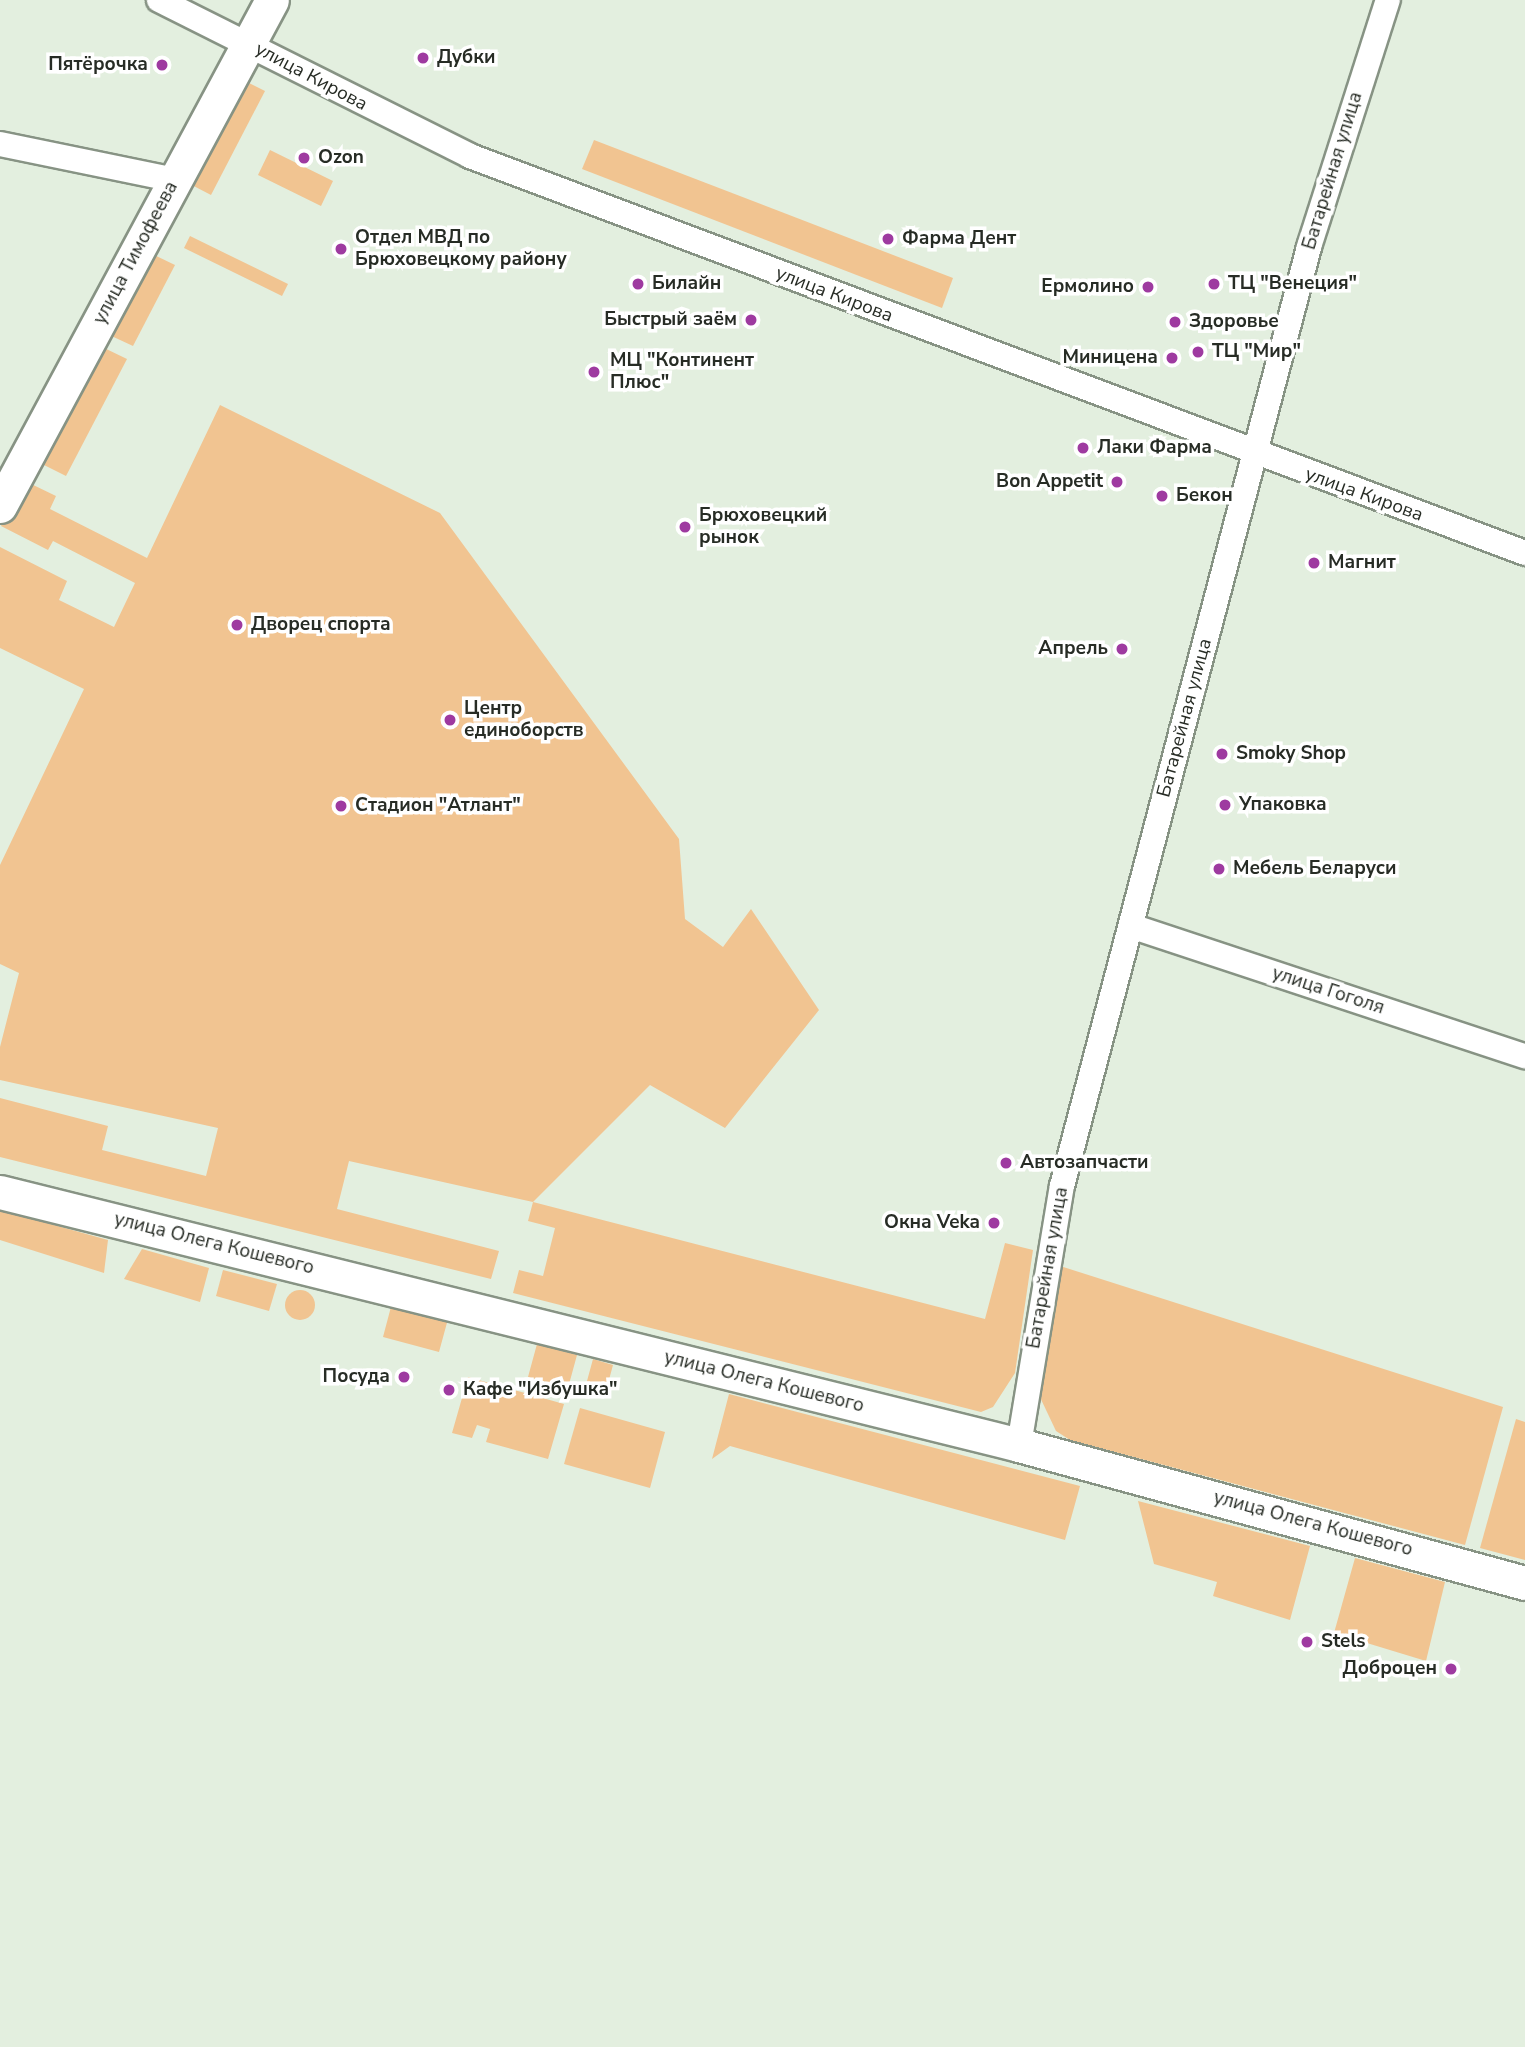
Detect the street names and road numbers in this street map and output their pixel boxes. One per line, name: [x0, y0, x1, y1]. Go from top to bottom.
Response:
street label: улица Кирова: [251, 38, 371, 116]
street label: Батарейная улица: [1298, 89, 1368, 253]
street label: улица Тимофеева: [89, 178, 183, 328]
street label: улица Кирова: [772, 262, 896, 328]
street label: улица Кирова: [1302, 463, 1426, 527]
street label: Батарейная улица: [1153, 636, 1217, 800]
street label: улица Гоголя: [1269, 962, 1387, 1020]
street label: Батарейная улица: [1023, 1185, 1073, 1351]
street label: улица Олега Кошевого: [112, 1208, 316, 1280]
street label: улица Олега Кошевого: [662, 1346, 866, 1418]
street label: улица Олега Кошевого: [1211, 1486, 1415, 1562]

